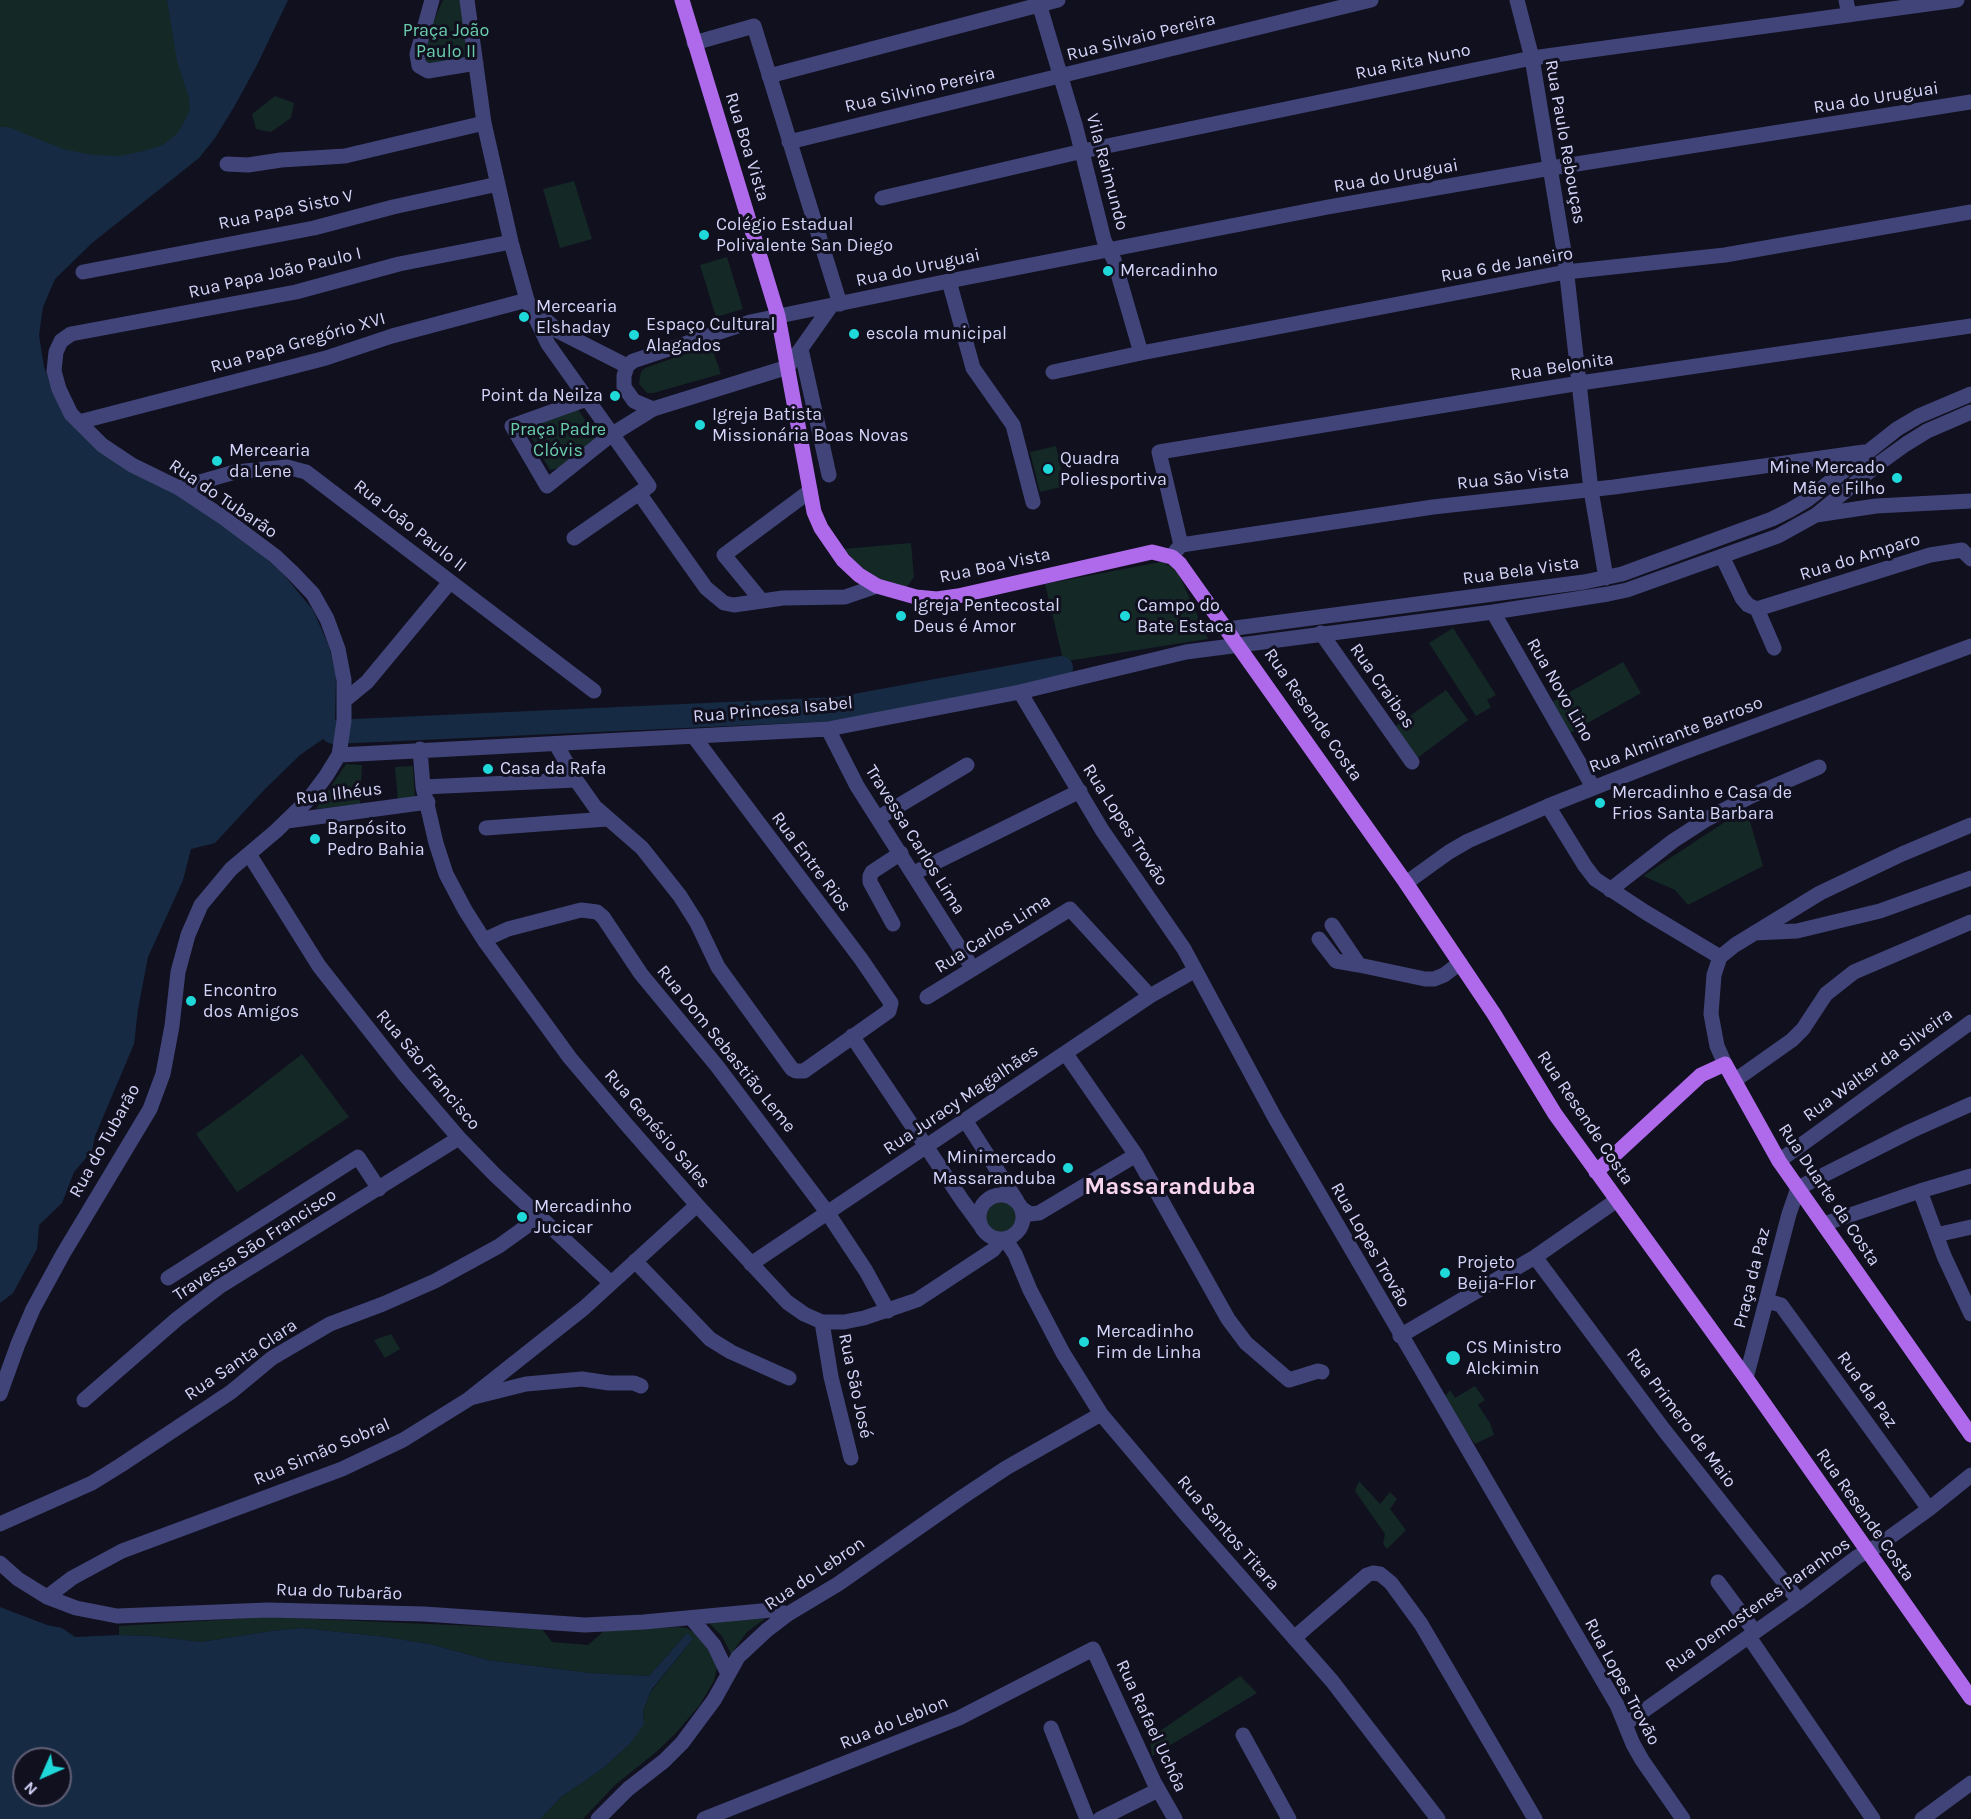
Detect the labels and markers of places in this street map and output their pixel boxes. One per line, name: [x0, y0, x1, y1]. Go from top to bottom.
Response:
place label: Colégio Estadual Polivalente San Diego: [716, 214, 893, 256]
marker: Colégio Estadual Polivalente San Diego: [697, 228, 711, 242]
place label: Mercadinho: [1120, 260, 1218, 282]
marker: Mercadinho: [1101, 264, 1115, 278]
place label: Mercearia Elshaday: [536, 296, 617, 338]
marker: Mercearia Elshaday: [517, 310, 531, 324]
place label: Espaço Cultural Alagados: [646, 314, 776, 356]
place label: escola municipal: [866, 323, 1007, 345]
marker: escola municipal: [847, 327, 861, 341]
marker: Espaço Cultural Alagados: [627, 328, 641, 342]
place label: Point da Neilza: [481, 385, 603, 407]
marker: Point da Neilza: [608, 389, 622, 403]
place label: Igreja Batista Missionária Boas Novas: [712, 404, 909, 446]
marker: Igreja Batista Missionária Boas Novas: [693, 418, 707, 432]
place label: Mercearia da Lene: [229, 440, 310, 482]
place label: Quadra Poliesportiva: [1060, 448, 1167, 490]
marker: Mercearia da Lene: [210, 454, 224, 468]
place label: Mine Mercado Mãe e Filho: [1769, 457, 1885, 500]
marker: Quadra Poliesportiva: [1041, 462, 1055, 476]
marker: Mine Mercado Mãe e Filho: [1890, 471, 1904, 485]
place label: Igreja Pentecostal Deus é Amor: [913, 595, 1060, 638]
place label: Campo do Bate Estaca: [1137, 595, 1234, 638]
marker: Igreja Pentecostal Deus é Amor: [894, 609, 908, 623]
marker: Campo do Bate Estaca: [1118, 609, 1132, 623]
place label: Casa da Rafa: [500, 758, 606, 780]
marker: Casa da Rafa: [481, 762, 495, 776]
place label: Mercadinho e Casa de Frios Santa Barbara: [1612, 782, 1792, 824]
marker: Mercadinho e Casa de Frios Santa Barbara: [1593, 796, 1607, 810]
place label: Barpósito Pedro Bahia: [327, 818, 425, 860]
marker: Barpósito Pedro Bahia: [308, 832, 322, 846]
place label: Encontro dos Amigos: [203, 980, 299, 1022]
marker: Encontro dos Amigos: [184, 994, 198, 1008]
place label: Minimercado Massaranduba: [933, 1147, 1056, 1190]
marker: Minimercado Massaranduba: [1061, 1161, 1075, 1175]
place label: Mercadinho Jucicar: [534, 1196, 632, 1238]
marker: Mercadinho Jucicar: [515, 1210, 529, 1224]
place label: Projeto Beija-Flor: [1457, 1252, 1535, 1294]
marker: Projeto Beija-Flor: [1438, 1266, 1452, 1280]
place label: Mercadinho Fim de Linha: [1096, 1321, 1202, 1364]
marker: Mercadinho Fim de Linha: [1077, 1335, 1091, 1349]
place label: CS Ministro Alckimin: [1466, 1337, 1562, 1380]
marker: CS Ministro Alckimin: [1444, 1349, 1462, 1367]

